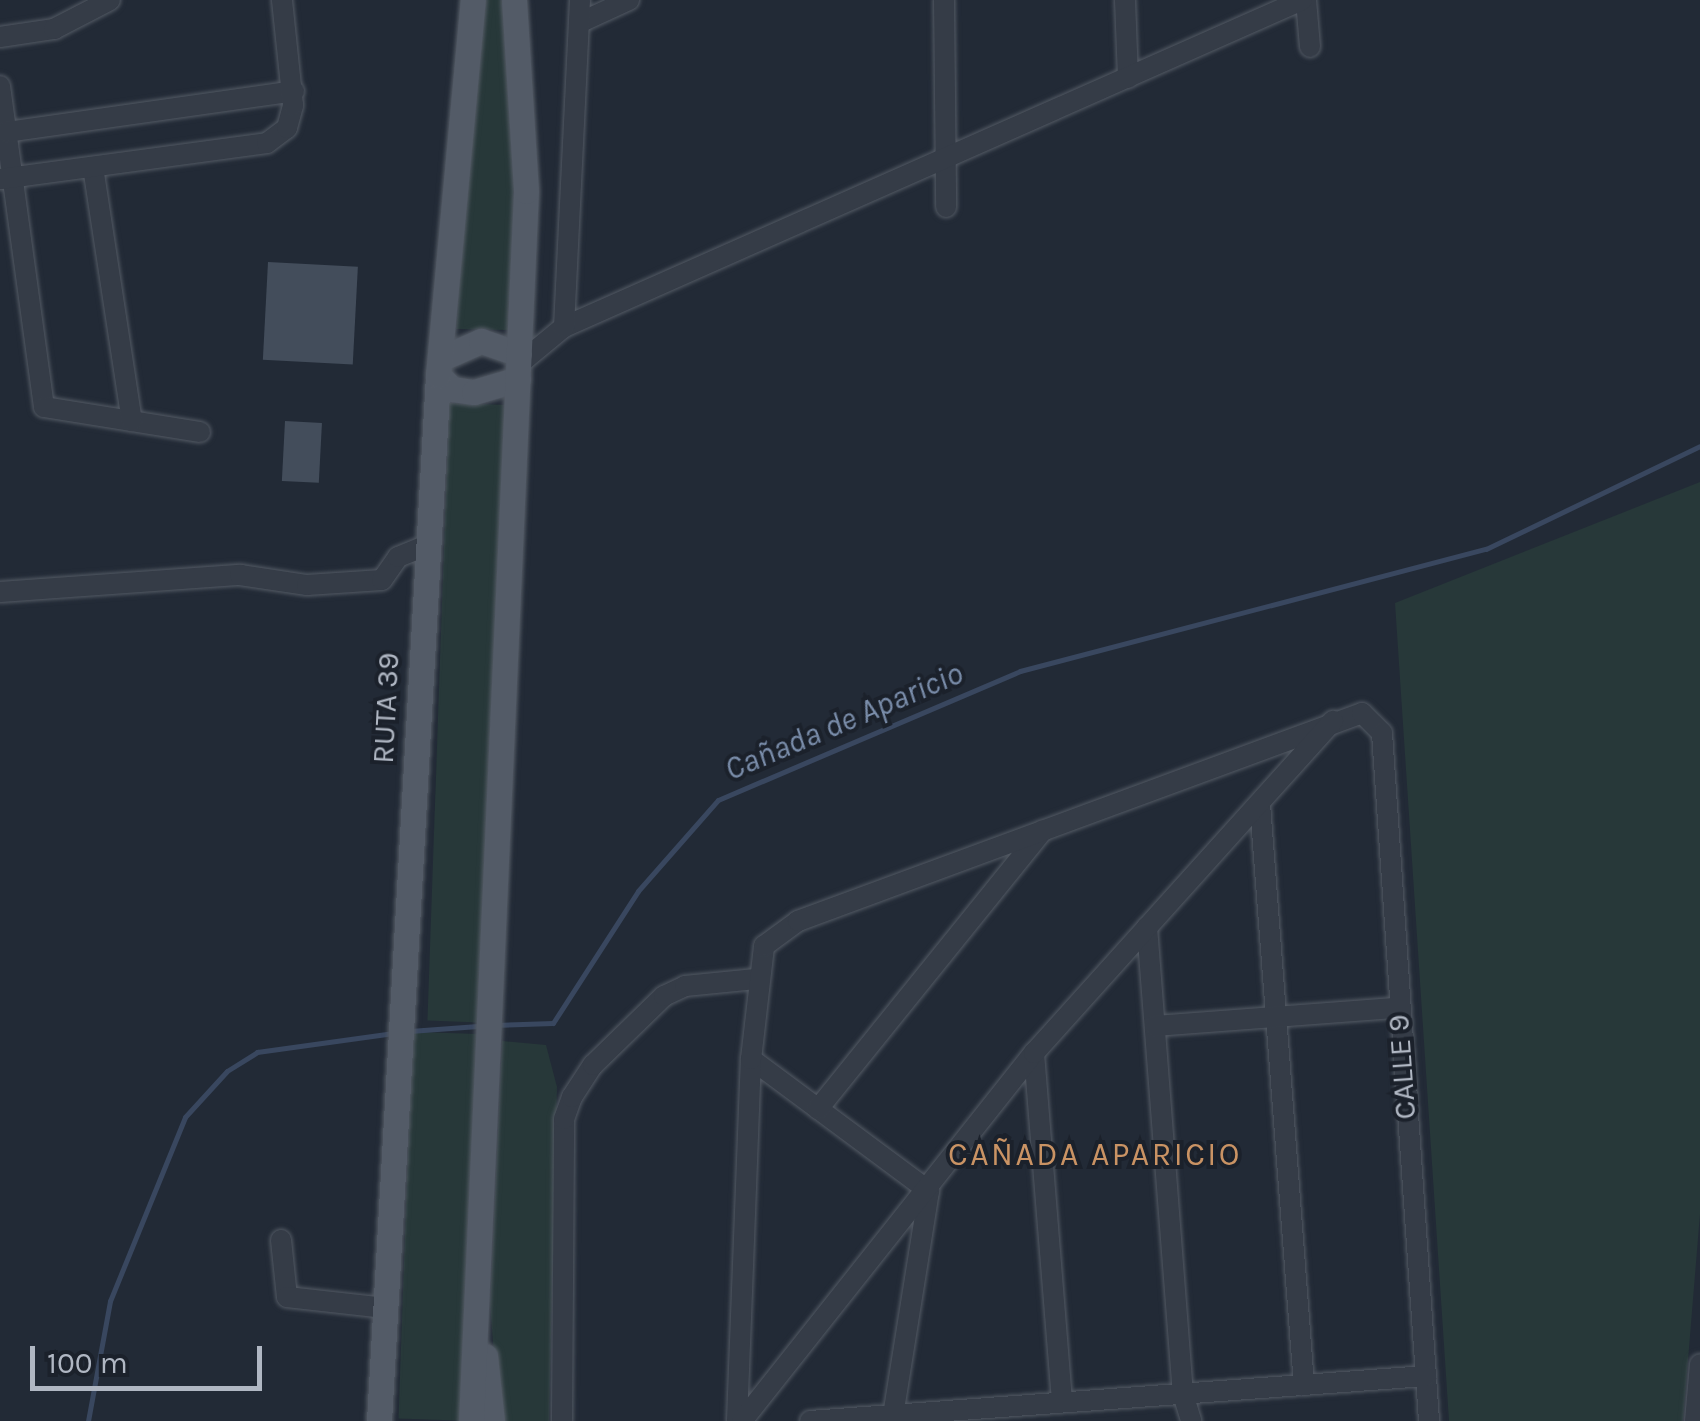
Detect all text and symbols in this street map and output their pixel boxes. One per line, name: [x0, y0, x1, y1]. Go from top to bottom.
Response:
street label: RUTA 39: [365, 652, 407, 764]
water label: Cañada de Aparicio: [719, 655, 969, 789]
street label: CALLE 9: [1380, 1013, 1424, 1121]
district label: CAÑADA APARICIO: [948, 1136, 1242, 1174]
scale bar: [35, 1326, 268, 1388]
text: 100 m: [47, 1345, 128, 1381]

